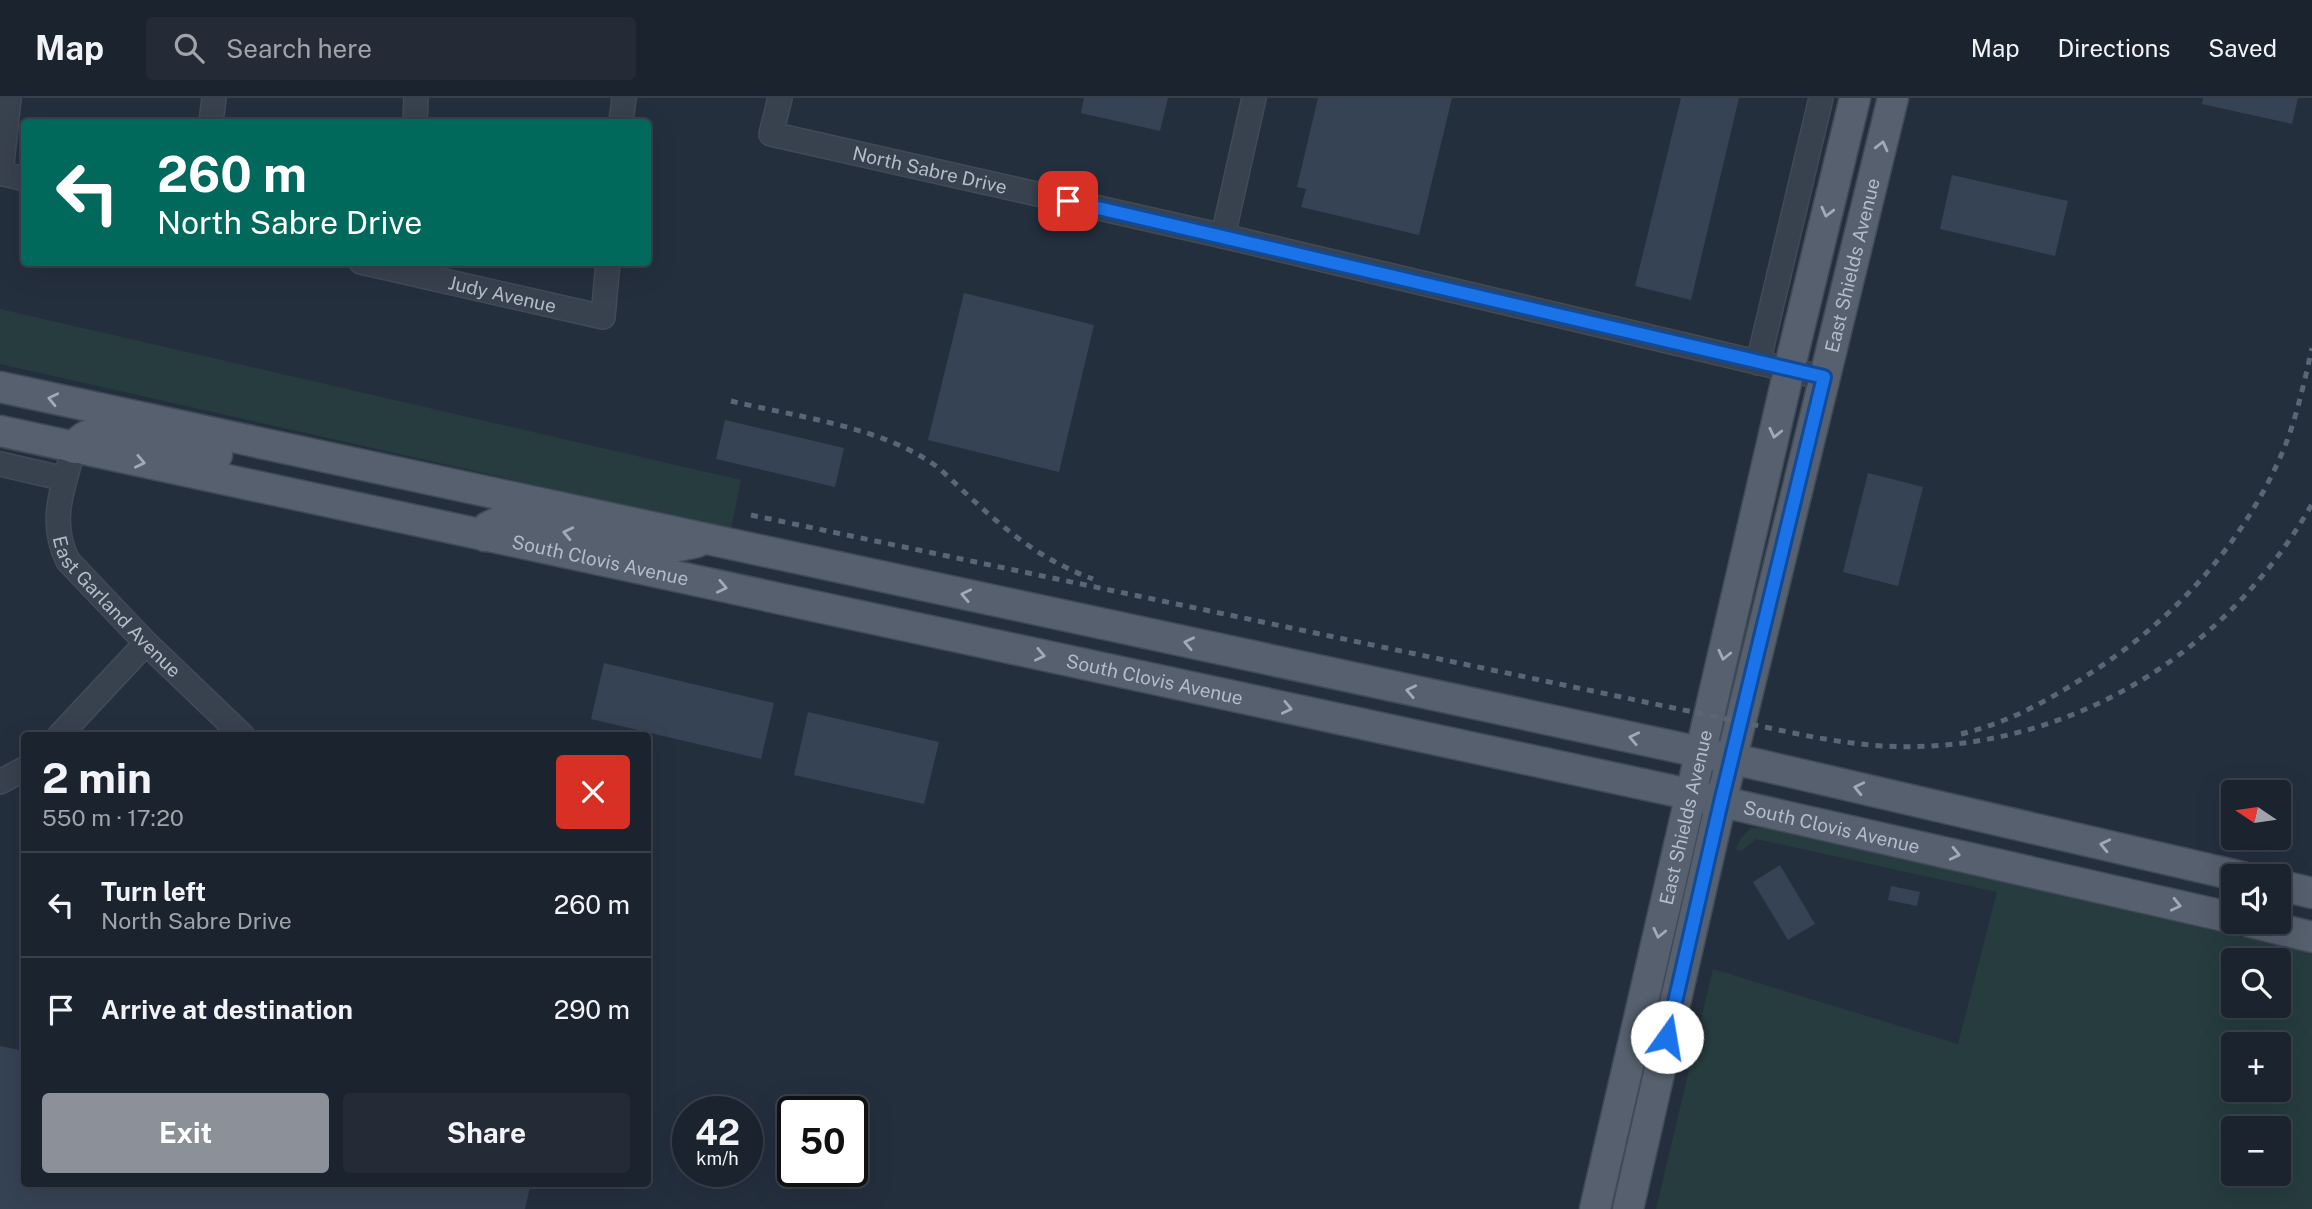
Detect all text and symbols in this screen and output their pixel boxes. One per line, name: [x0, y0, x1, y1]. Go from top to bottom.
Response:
search box: [146, 17, 636, 80]
text: Map: [35, 29, 104, 67]
icon: search: [170, 29, 208, 67]
text: Search here: [226, 33, 372, 64]
text: Map: [1971, 34, 2020, 62]
text: Directions: [2058, 34, 2170, 62]
text: Saved: [2208, 34, 2277, 62]
one-way arrow: [1874, 140, 1888, 152]
street label: North Sabre Drive: [851, 142, 1009, 198]
text: 260 m: [157, 145, 307, 203]
icon: left: [42, 147, 133, 238]
pin: [1038, 171, 1098, 231]
street label: East Shields Avenue: [1820, 176, 1884, 355]
icon: arrive: [1049, 182, 1087, 220]
text: North Sabre Drive: [157, 204, 422, 241]
one-way arrow: [1821, 206, 1835, 218]
street label: Judy Avenue: [446, 271, 558, 317]
one-way arrow: [47, 392, 59, 407]
one-way arrow: [1768, 427, 1783, 439]
one-way arrow: [134, 454, 146, 469]
one-way arrow: [562, 527, 574, 542]
street label: South Clovis Avenue: [510, 530, 691, 590]
street label: East Garland Avenue: [49, 533, 186, 682]
one-way arrow: [716, 579, 728, 593]
one-way arrow: [960, 589, 972, 604]
one-way arrow: [1183, 636, 1195, 651]
one-way arrow: [1034, 647, 1046, 662]
one-way arrow: [1717, 649, 1732, 661]
street label: South Clovis Avenue: [1064, 650, 1245, 709]
one-way arrow: [1405, 684, 1417, 699]
one-way arrow: [1281, 699, 1293, 714]
street label: East Shields Avenue: [1655, 728, 1716, 907]
one-way arrow: [1628, 732, 1640, 747]
text: 2 min: [42, 753, 152, 802]
button: close: [556, 755, 630, 829]
north arrow: [2221, 780, 2291, 850]
map controls: [2221, 780, 2291, 1186]
one-way arrow: [1854, 782, 1866, 796]
street label: South Clovis Avenue: [1741, 796, 1922, 857]
text: 550 m · 17:20: [42, 804, 184, 831]
one-way arrow: [2099, 839, 2111, 853]
one-way arrow: [1949, 846, 1961, 861]
button: sound: [2221, 864, 2291, 934]
text: Turn left: [101, 876, 206, 907]
icon: left: [42, 886, 80, 924]
text: 260 m: [554, 889, 630, 920]
one-way arrow: [2170, 897, 2182, 912]
text: North Sabre Drive: [101, 907, 292, 934]
one-way arrow: [1653, 927, 1668, 939]
button: search: [2221, 948, 2291, 1018]
icon: arrive: [42, 991, 80, 1029]
text: Arrive at destination: [101, 994, 353, 1025]
text: 290 m: [554, 994, 630, 1025]
position arrow: [1630, 1000, 1704, 1074]
button: +: [2221, 1032, 2291, 1102]
button: Exit: [42, 1093, 329, 1173]
button: Share: [343, 1093, 630, 1173]
speed limit sign: 50: [777, 1096, 868, 1187]
text: 42: [695, 1112, 740, 1153]
button: −: [2221, 1116, 2291, 1186]
text: km/h: [696, 1148, 739, 1169]

